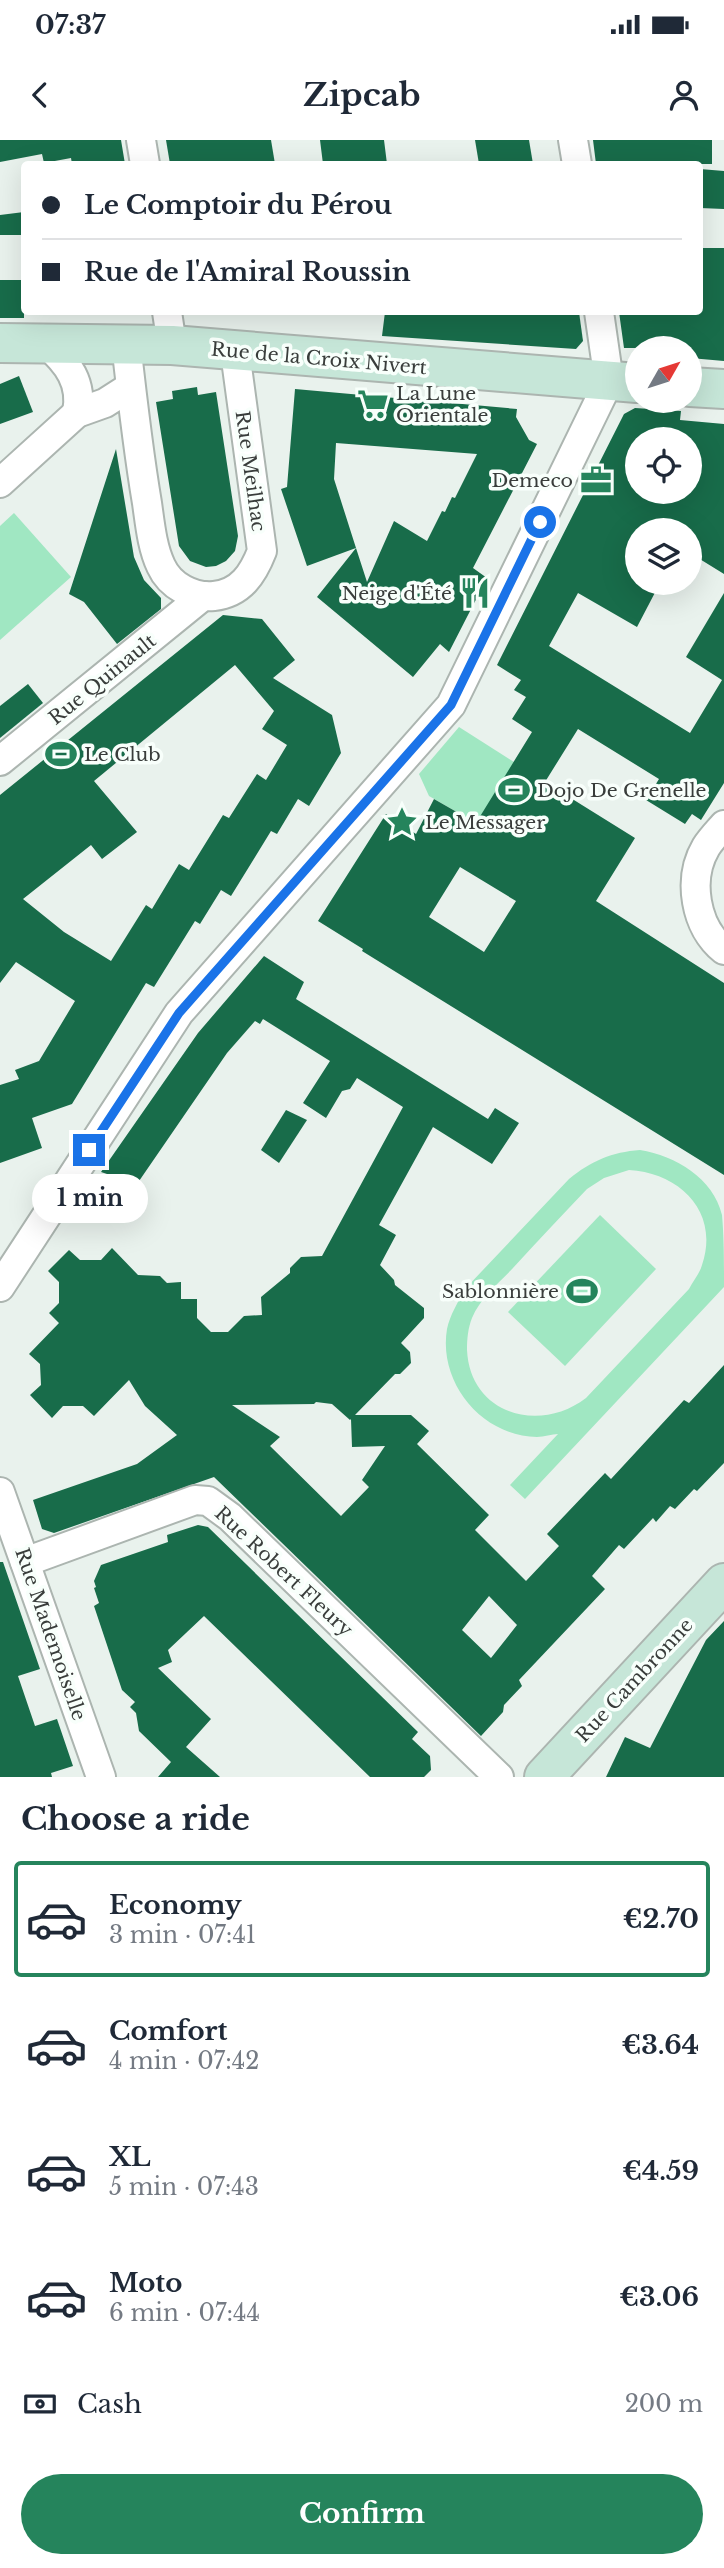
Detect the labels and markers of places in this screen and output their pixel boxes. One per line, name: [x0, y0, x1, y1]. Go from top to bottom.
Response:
place label: La Lune Orientale: [396, 382, 488, 427]
supermarket icon: La Lune Orientale: [356, 387, 390, 421]
office icon: Demeco: [579, 463, 613, 497]
place label: Demeco: [491, 469, 573, 492]
restaurant icon: Neige d'Été: [458, 576, 492, 610]
place label: Neige d'Été: [342, 582, 452, 605]
sports icon: Le Club: [44, 737, 78, 771]
place label: Le Club: [84, 743, 161, 766]
sports icon: Dojo De Grenelle: [497, 773, 531, 807]
place label: Dojo De Grenelle: [537, 779, 707, 802]
place icon: Le Messager: [385, 805, 419, 839]
place label: Le Messager: [425, 811, 545, 834]
sports icon: Sablonnière: [565, 1274, 599, 1308]
place label: Sablonnière: [442, 1280, 559, 1303]

